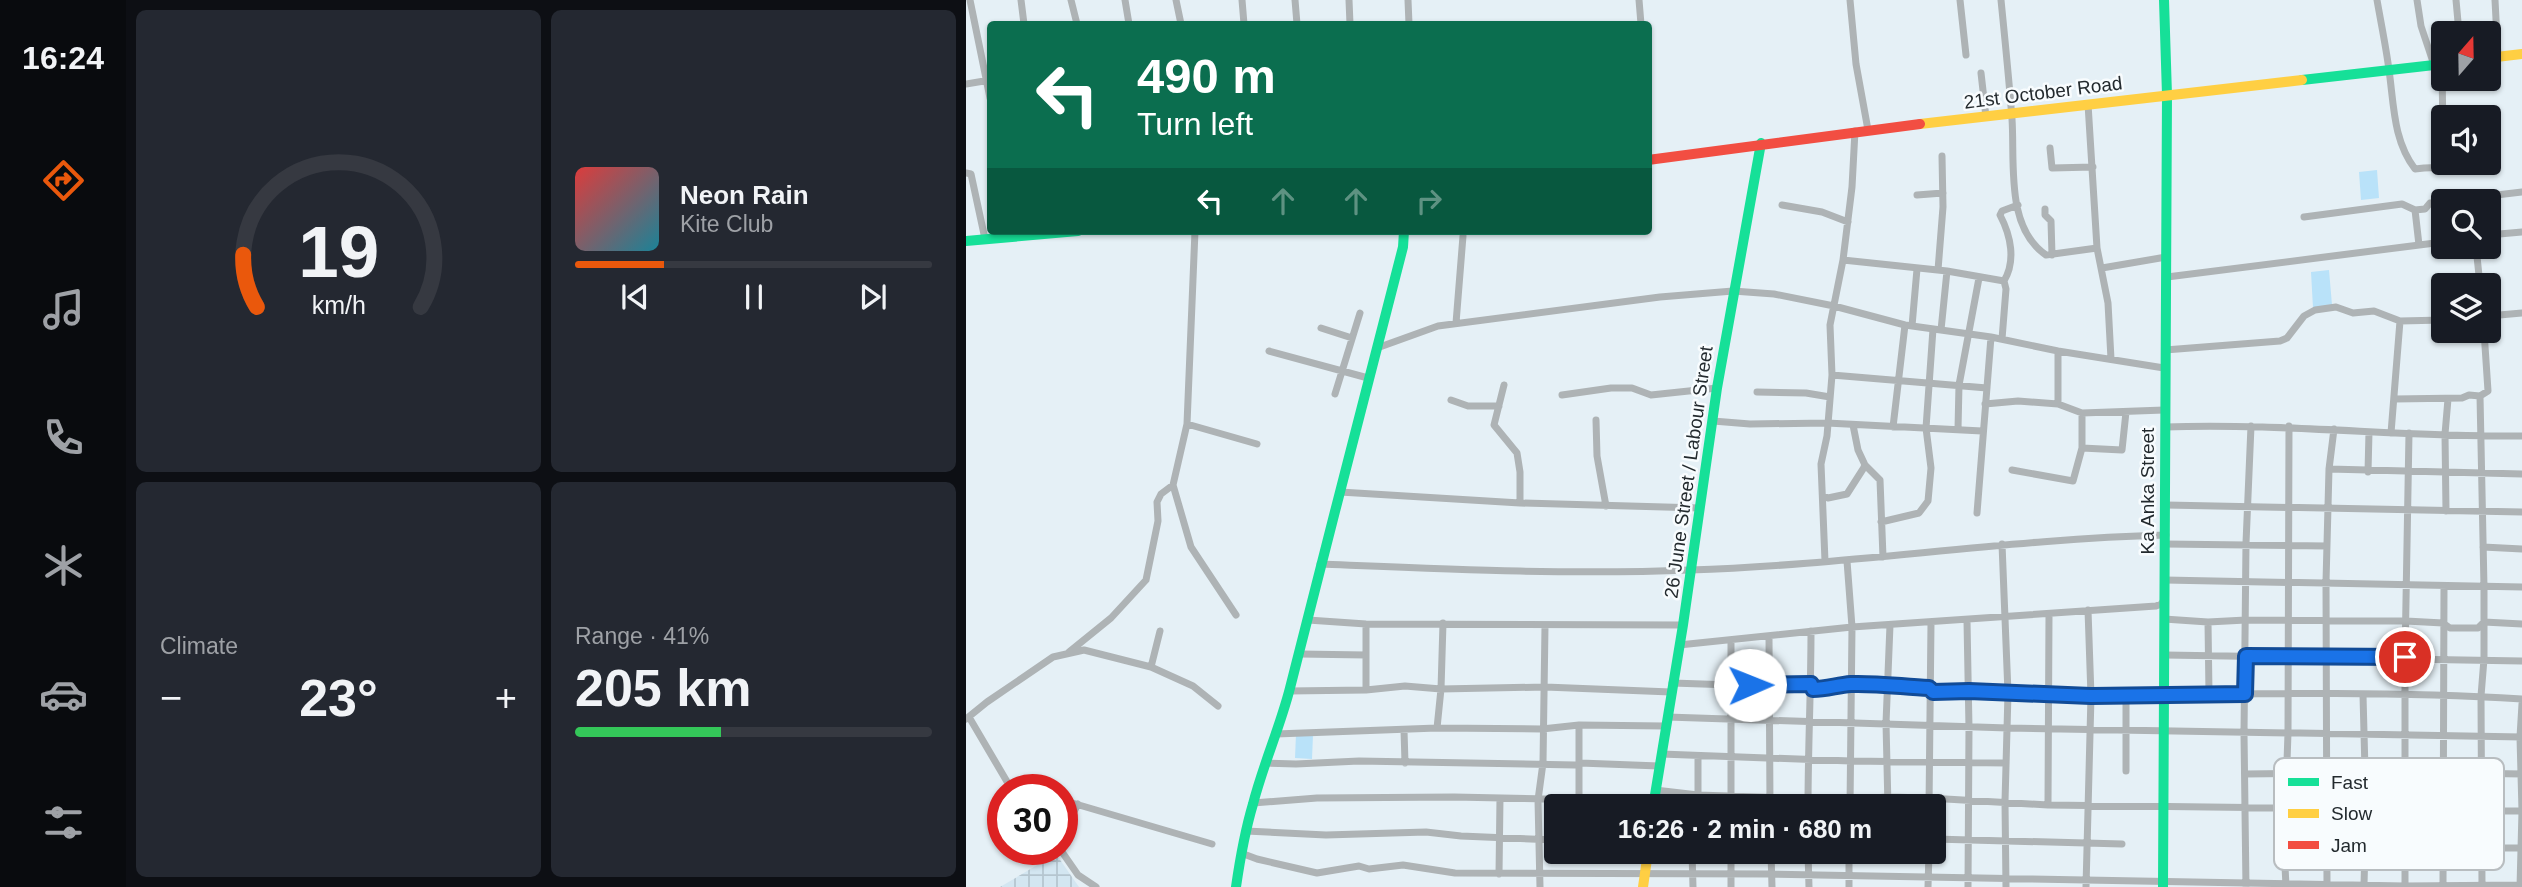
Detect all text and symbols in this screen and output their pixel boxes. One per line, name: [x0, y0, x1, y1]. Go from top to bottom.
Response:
north arrow: [2431, 21, 2501, 91]
map controls: [2431, 21, 2501, 343]
text: 16:24: [22, 40, 104, 76]
icon: left: [1022, 49, 1113, 140]
text: 490 m: [1137, 49, 1276, 103]
street label: 21st October Road: [1963, 72, 2123, 113]
button: sound: [2431, 105, 2501, 175]
text: Turn left: [1137, 106, 1253, 142]
icon: directions: [39, 156, 88, 205]
text: Neon Rain: [680, 180, 809, 210]
icon: left: [1191, 182, 1229, 220]
icon: ahead: [1264, 182, 1302, 220]
icon: ahead: [1337, 182, 1375, 220]
icon: right: [1410, 182, 1448, 220]
button: search: [2431, 189, 2501, 259]
text: Kite Club: [680, 211, 773, 237]
text: 19: [298, 212, 379, 293]
button: layers: [2431, 273, 2501, 343]
icon: previous: [616, 278, 654, 316]
icon: pause: [735, 278, 773, 316]
icon: next: [854, 278, 892, 316]
icon: music: [39, 285, 88, 334]
text: km/h: [311, 291, 366, 319]
street label: 26 June Street / Labour Street: [1660, 344, 1717, 600]
icon: phone: [39, 413, 88, 462]
street label: Ka Anka Street: [2137, 427, 2158, 554]
icon: climate: [39, 541, 88, 590]
text: Range · 41%: [575, 623, 709, 649]
pin: [2375, 627, 2435, 687]
text: Climate: [160, 633, 238, 659]
icon: arrive: [2386, 638, 2424, 676]
position arrow: [1713, 648, 1787, 722]
text: 205 km: [575, 659, 751, 717]
text: 23°: [299, 669, 378, 727]
icon: car: [39, 670, 88, 719]
text: −: [160, 677, 182, 719]
text: +: [495, 677, 517, 719]
legend: [2274, 758, 2504, 870]
text: Fast: [2331, 772, 2369, 793]
speed limit sign: 30: [987, 774, 1078, 865]
icon: filters: [39, 798, 88, 847]
text: Slow: [2331, 803, 2372, 824]
text: 16:26 · 2 min · 680 m: [1618, 814, 1872, 844]
text: Jam: [2331, 835, 2367, 856]

